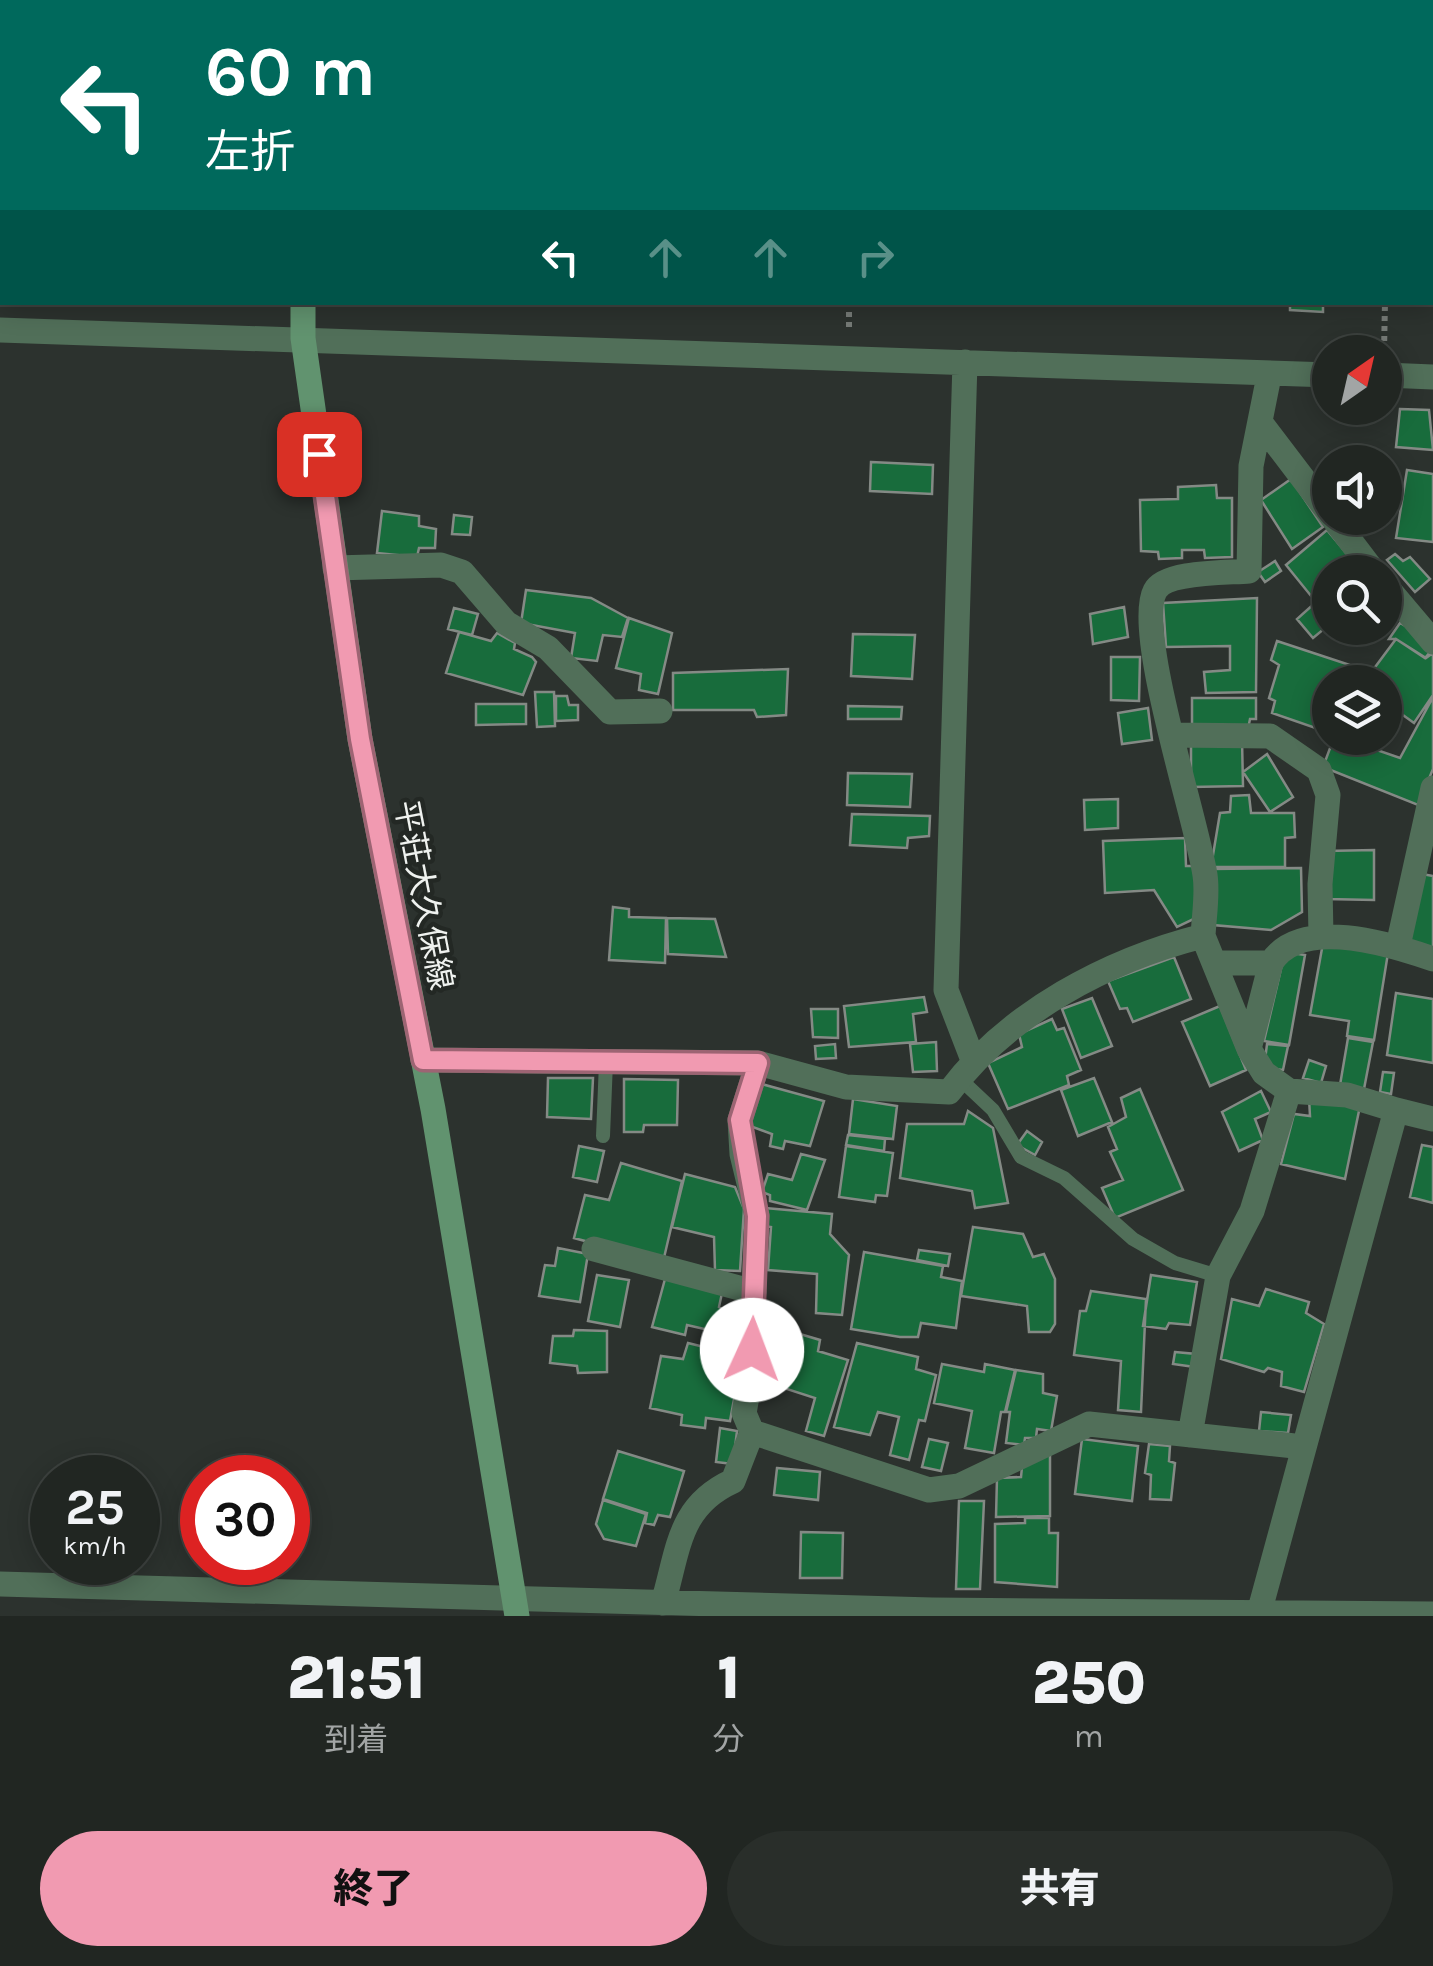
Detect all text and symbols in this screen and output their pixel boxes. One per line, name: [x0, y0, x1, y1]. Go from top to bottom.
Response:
text: 60 m: [205, 31, 376, 113]
icon: left: [40, 40, 170, 170]
text: 左折: [205, 126, 295, 178]
icon: left: [533, 230, 588, 285]
icon: ahead: [638, 230, 693, 285]
icon: ahead: [743, 230, 798, 285]
icon: right: [848, 230, 903, 285]
north arrow: [1312, 335, 1402, 425]
map controls: [1312, 335, 1402, 755]
pin: [277, 412, 362, 497]
icon: arrive: [292, 427, 347, 482]
button: sound: [1312, 445, 1402, 535]
button: search: [1312, 555, 1402, 645]
button: layers: [1312, 665, 1402, 755]
street label: 平荘大久保線: [387, 797, 460, 993]
position arrow: [700, 1298, 804, 1402]
speed limit sign: 30: [180, 1455, 310, 1585]
text: 25: [65, 1478, 125, 1537]
text: km/h: [63, 1531, 127, 1560]
text: 21:51: [287, 1643, 426, 1713]
text: 1: [717, 1643, 740, 1713]
text: 250: [1032, 1648, 1146, 1718]
text: m: [1074, 1718, 1104, 1755]
text: 到着: [324, 1721, 388, 1758]
text: 分: [713, 1721, 745, 1758]
button: 終了: [40, 1831, 707, 1946]
button: 共有: [727, 1831, 1393, 1946]

